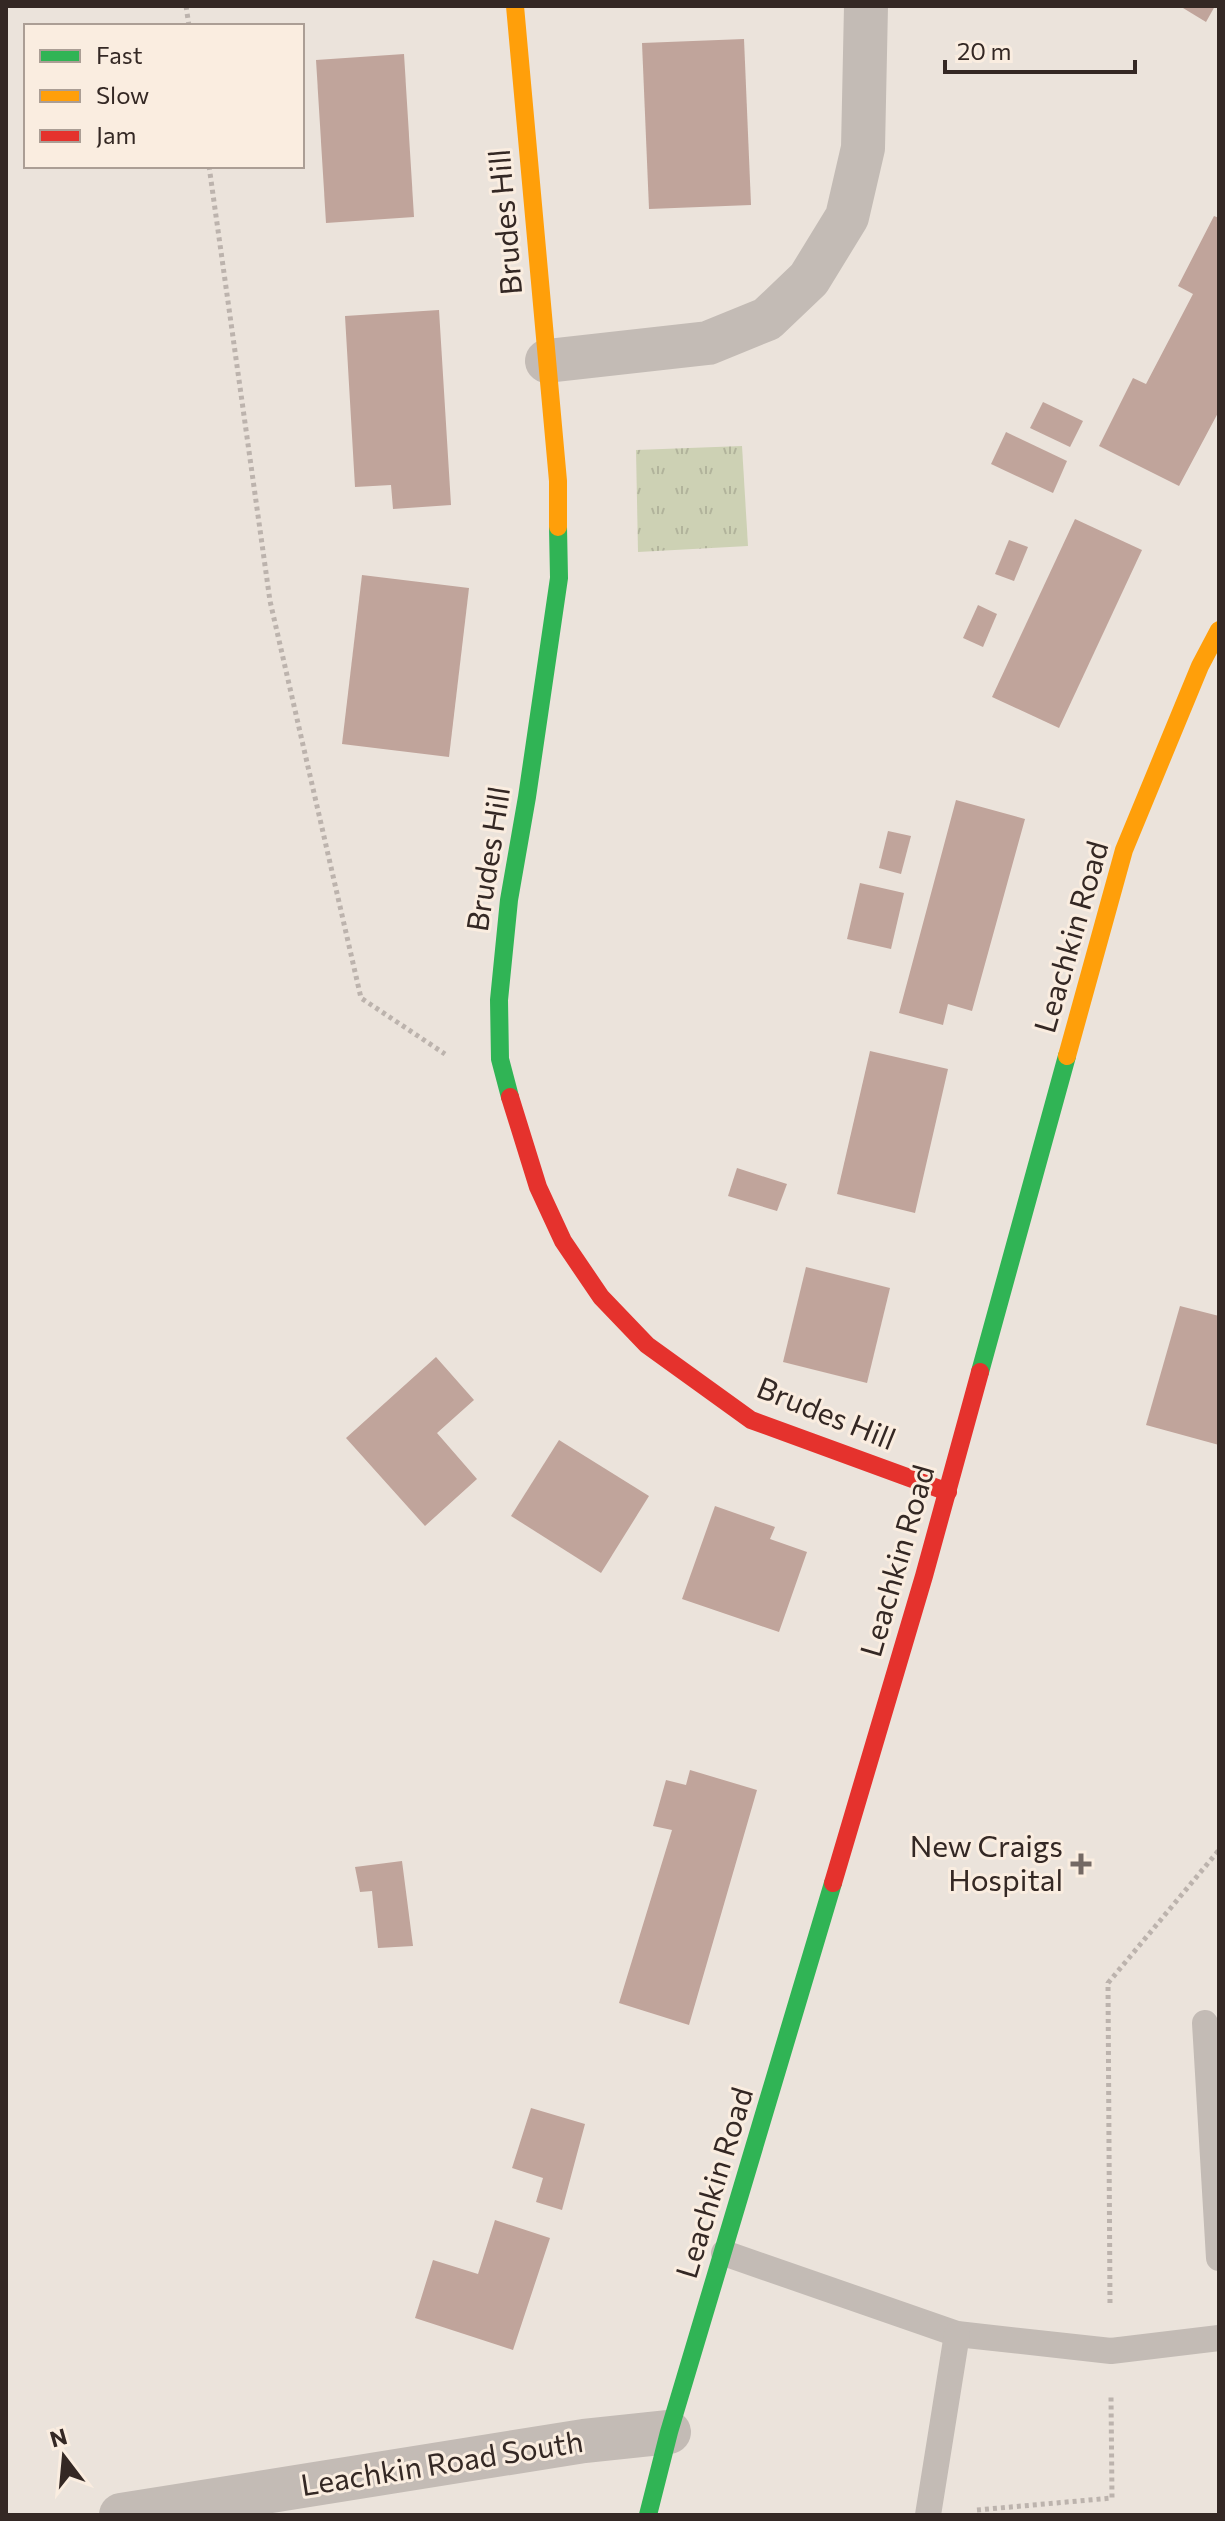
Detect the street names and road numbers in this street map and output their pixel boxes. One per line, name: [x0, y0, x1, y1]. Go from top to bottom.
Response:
street label: Brudes Hill: [479, 148, 528, 297]
street label: Brudes Hill: [457, 784, 516, 934]
street label: Leachkin Road: [1025, 836, 1115, 1036]
street label: Brudes Hill: [752, 1367, 902, 1456]
street label: Leachkin Road: [851, 1460, 941, 1660]
street label: Leachkin Road: [666, 2082, 759, 2282]
street label: Leachkin Road South: [298, 2421, 585, 2502]

